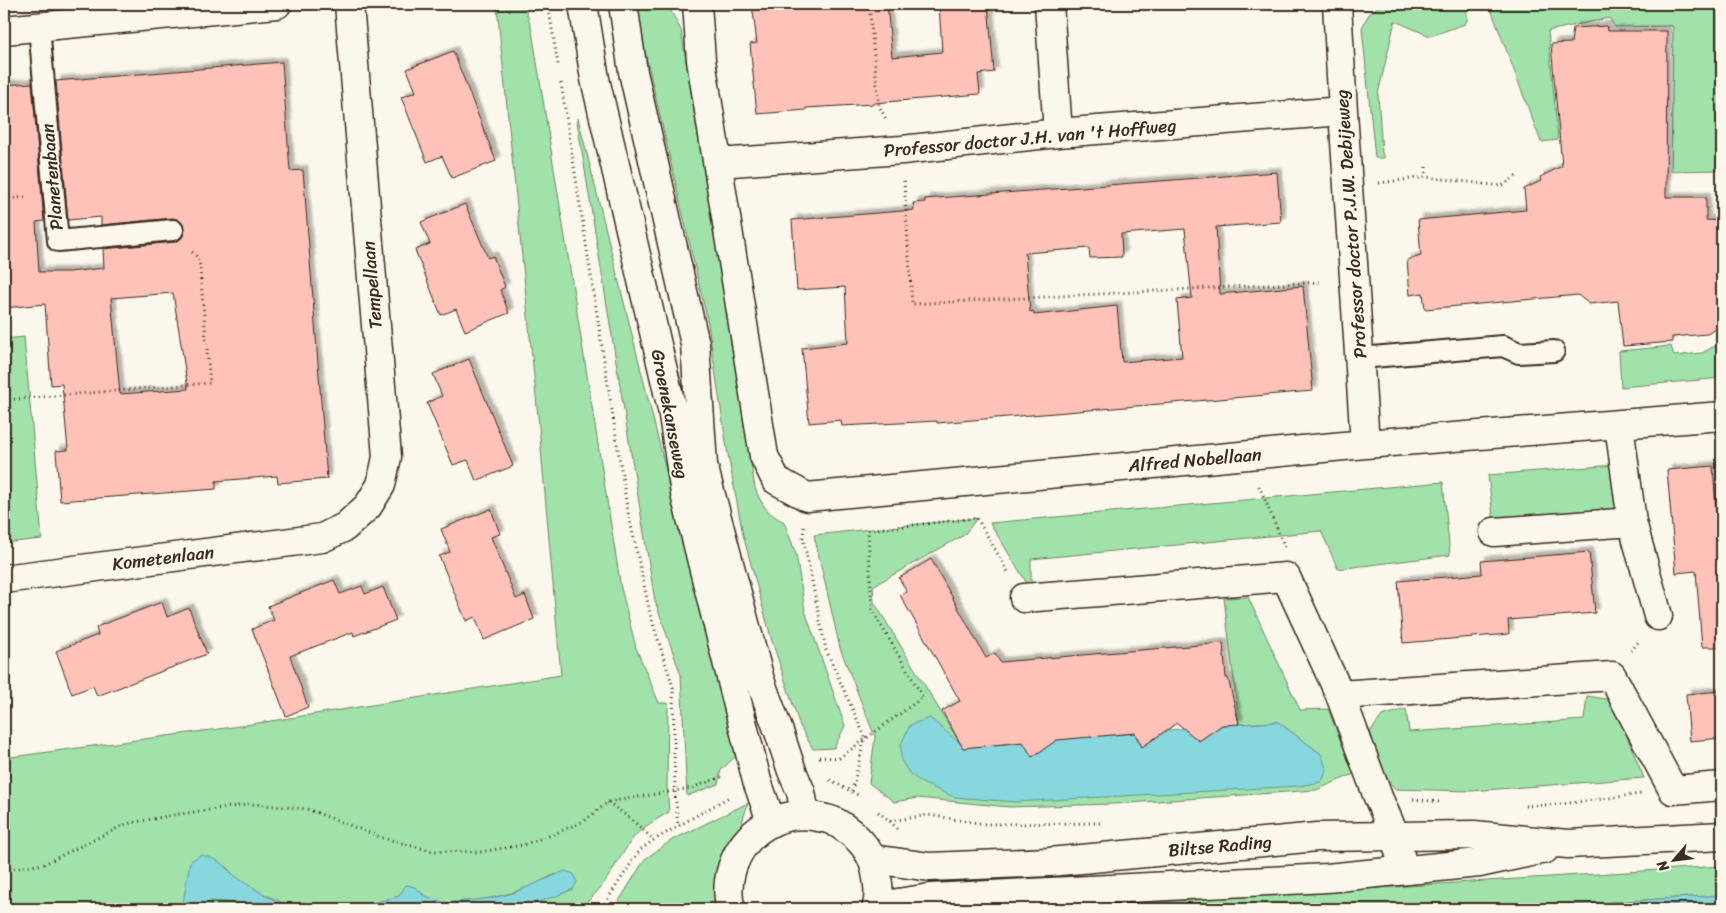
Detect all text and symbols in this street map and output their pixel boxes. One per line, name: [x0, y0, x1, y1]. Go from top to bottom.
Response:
street label: Professor doctor P.J.W. Debijeweg: [1326, 88, 1376, 360]
street label: Professor doctor J.H. van 't Hoffweg: [882, 109, 1178, 167]
street label: Planetenbaan: [31, 122, 73, 232]
street label: Tempellaan: [352, 239, 392, 330]
street label: Groenekanseweg: [642, 346, 698, 482]
street label: Alfred Nobellaan: [1126, 438, 1263, 482]
street label: Kometenlaan: [110, 536, 216, 580]
street label: Biltse Rading: [1167, 826, 1273, 866]
north arrow: [1648, 836, 1698, 886]
text: N: [1650, 855, 1677, 877]

